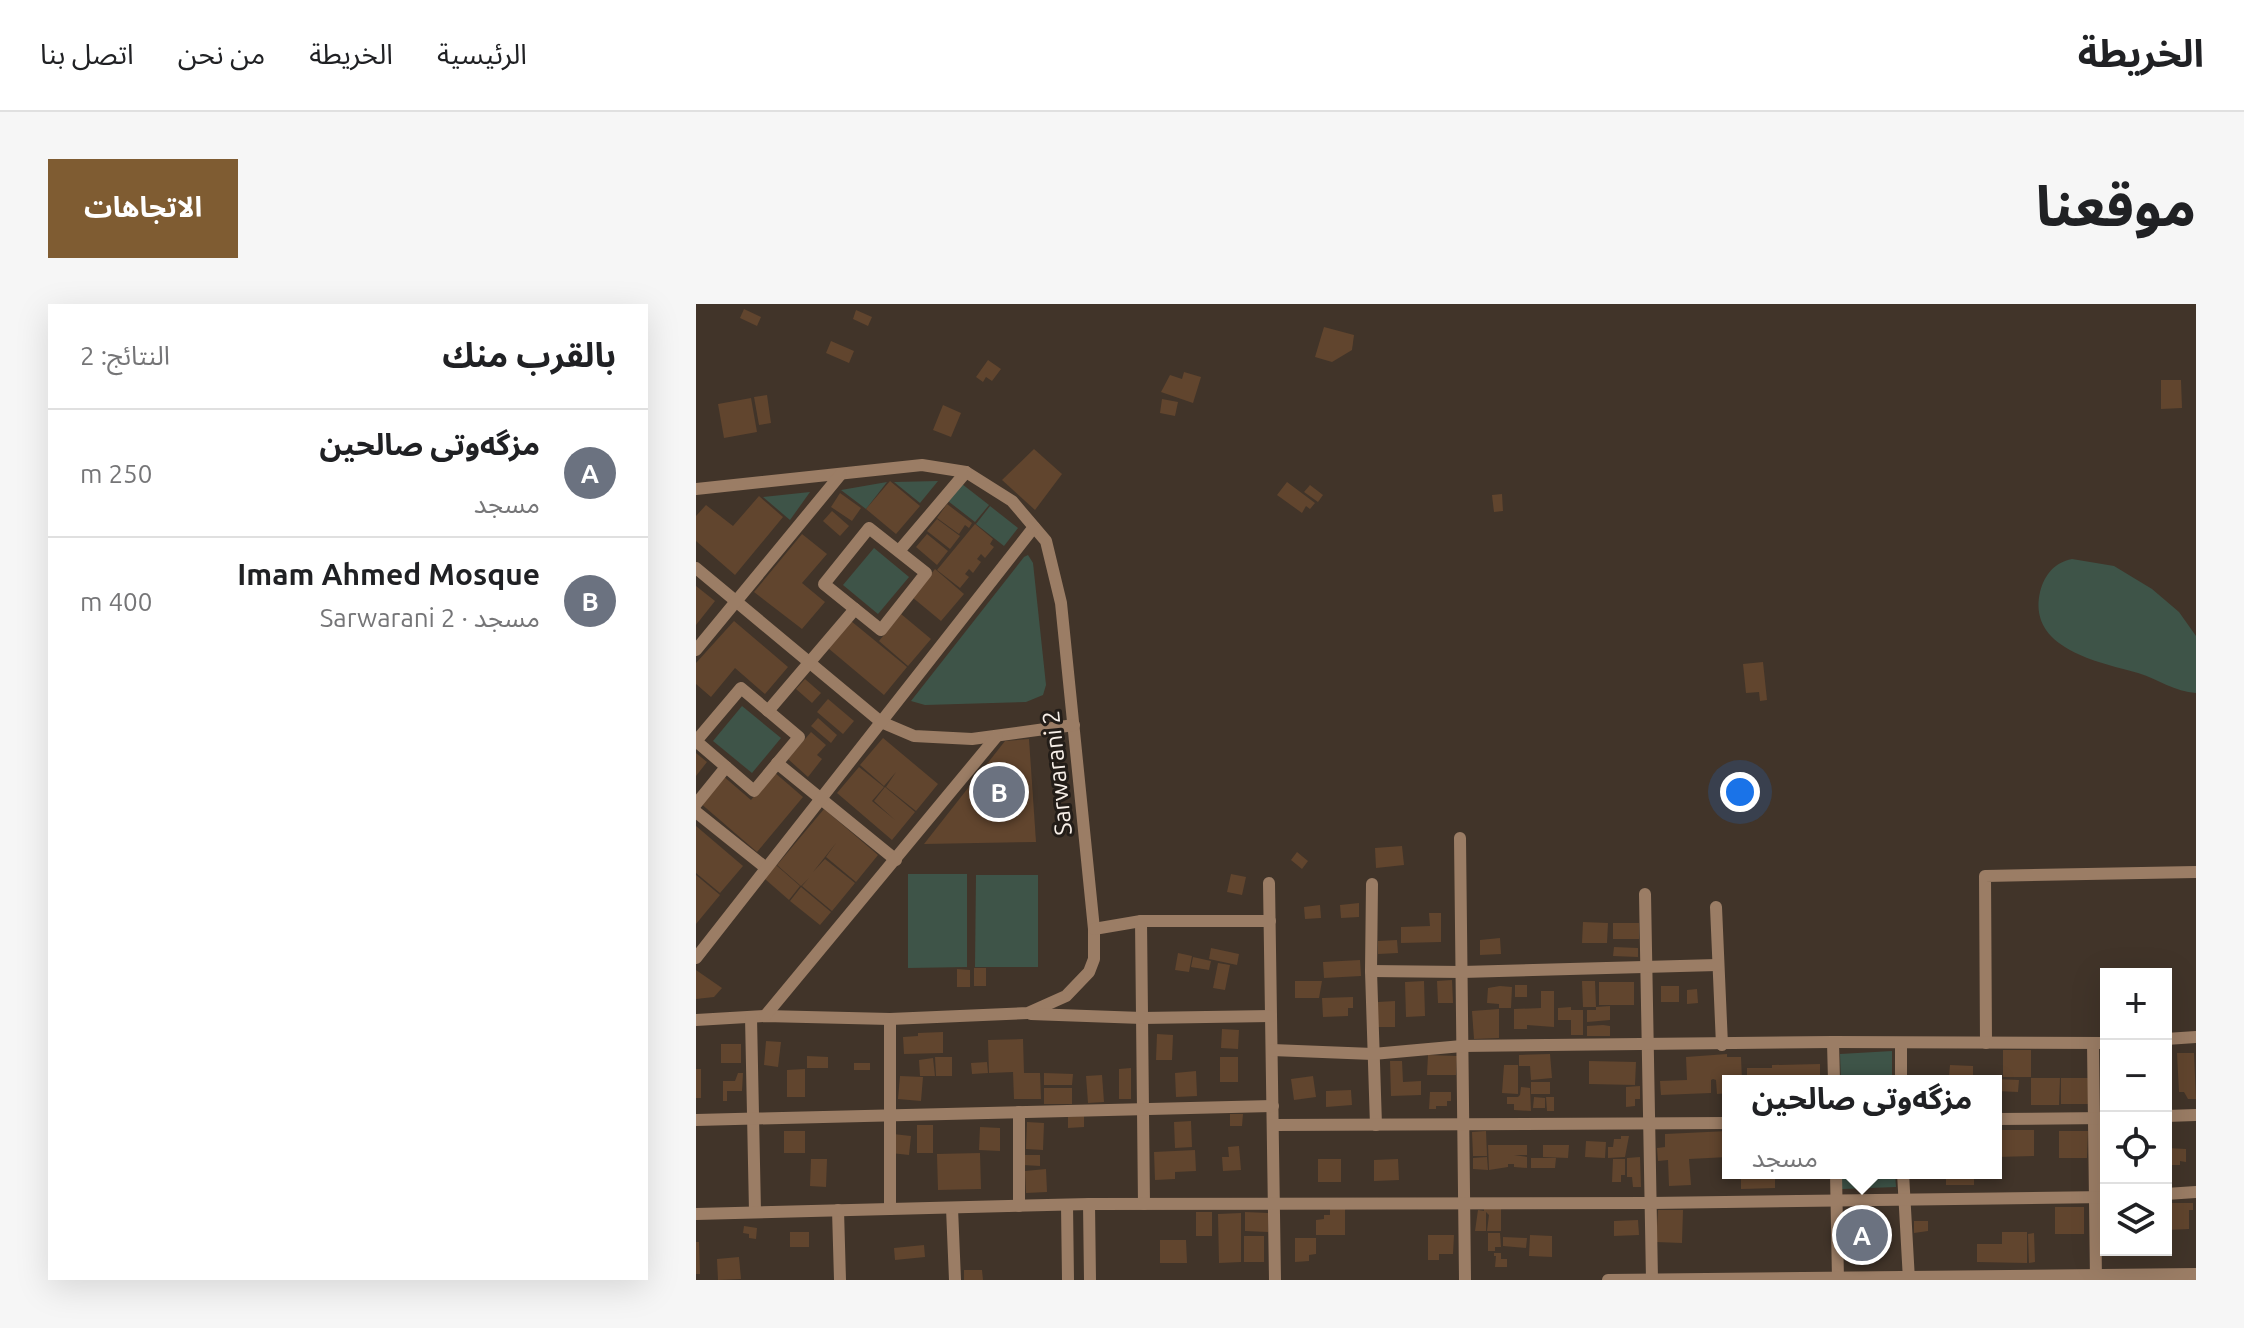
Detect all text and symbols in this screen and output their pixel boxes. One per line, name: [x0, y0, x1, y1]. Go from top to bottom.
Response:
text: الخريطة: [2078, 32, 2204, 74]
text: اتصل بنا: [40, 38, 134, 69]
text: من نحن: [178, 38, 265, 69]
text: الخريطة: [309, 38, 393, 69]
text: الرئيسية: [437, 38, 527, 69]
button: الاتجاهات: [48, 159, 238, 258]
text: موقعنا: [2036, 174, 2196, 237]
text: بالقرب منك: [442, 335, 616, 373]
text: النتائج: 2: [80, 341, 170, 370]
text: مزگەوتی صالحین: [319, 427, 540, 461]
text: 250 m: [80, 459, 152, 488]
text: A: [581, 459, 599, 488]
text: مسجد: [474, 489, 540, 518]
text: Imam Ahmed Mosque: [237, 557, 540, 591]
text: 400 m: [80, 587, 152, 616]
text: B: [581, 587, 599, 616]
text: مسجد · Sarwarani 2: [320, 603, 540, 632]
street label: Sarwarani 2: [1037, 709, 1077, 837]
pin: B: [973, 762, 1025, 822]
your location: [1720, 772, 1760, 812]
map controls: [2100, 968, 2172, 1256]
button: +: [2100, 968, 2172, 1040]
button: −: [2100, 1040, 2172, 1112]
popup: [1722, 1075, 2002, 1179]
text: مزگەوتی صالحین: [1752, 1081, 1972, 1115]
button: locate: [2100, 1112, 2172, 1184]
text: مسجد: [1752, 1143, 1818, 1172]
button: layers: [2100, 1184, 2172, 1256]
pin: A: [1836, 1205, 1888, 1265]

